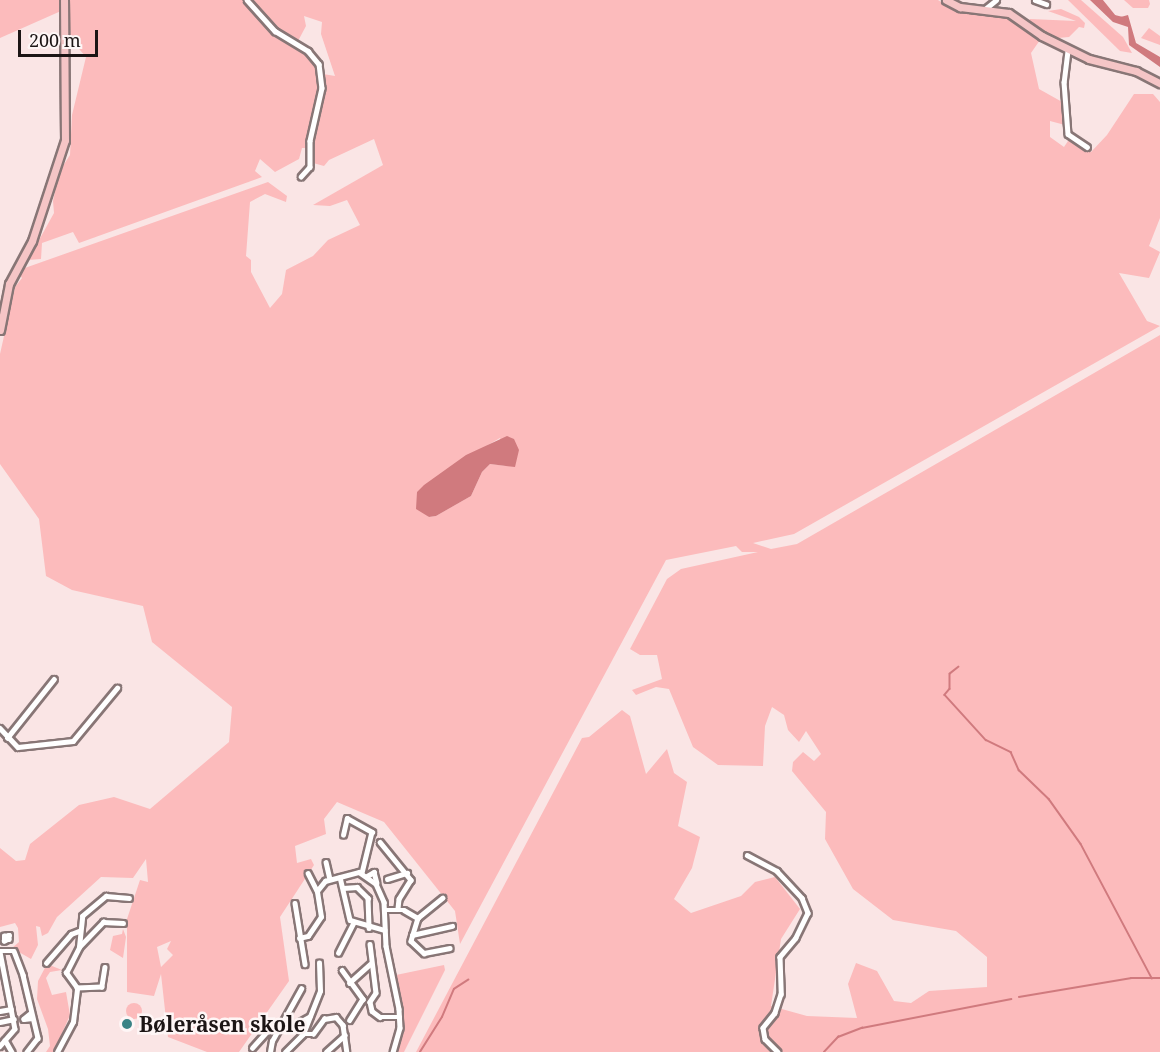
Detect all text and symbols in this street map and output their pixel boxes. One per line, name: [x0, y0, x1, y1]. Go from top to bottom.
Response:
scale bar: [21, 18, 100, 56]
text: 200 m: [29, 28, 81, 52]
place label: Bøleråsen skole: [139, 1011, 306, 1037]
marker: Bøleråsen skole: [120, 1017, 134, 1031]

